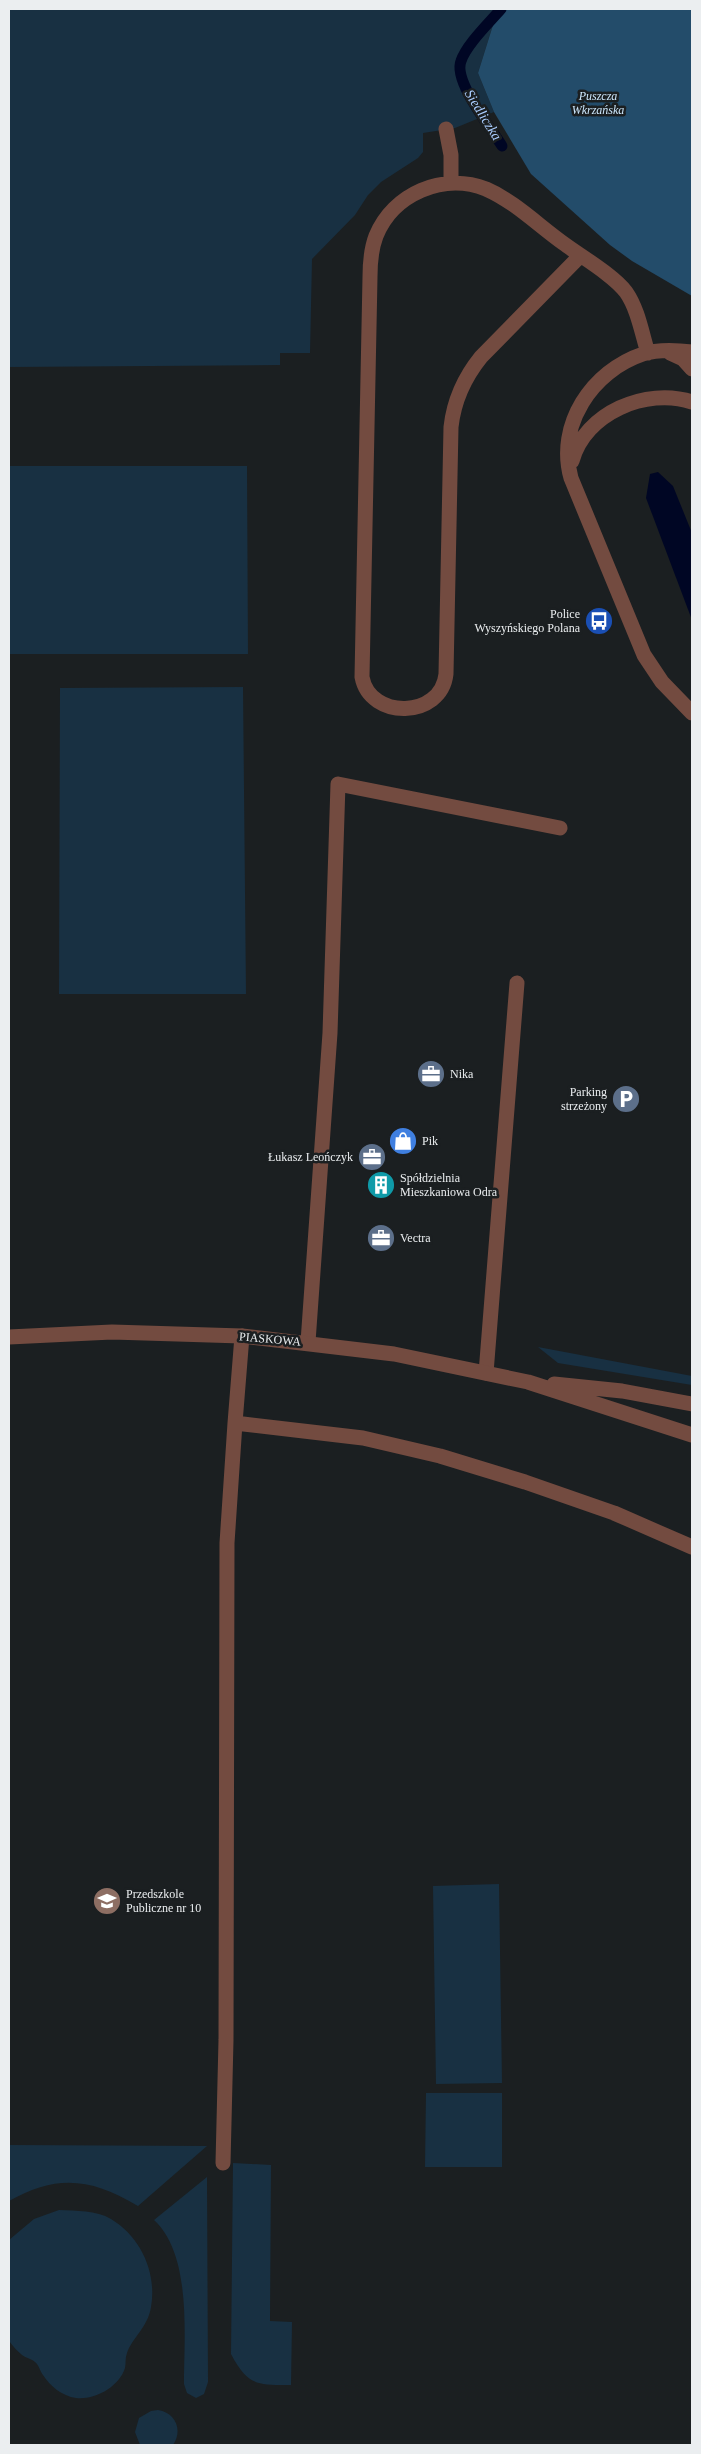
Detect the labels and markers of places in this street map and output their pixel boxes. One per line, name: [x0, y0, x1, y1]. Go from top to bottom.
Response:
bus stop icon: Police Wyszyńskiego Polana: [584, 606, 614, 636]
place label: Police Wyszyńskiego Polana: [474, 607, 581, 635]
office icon: Nika: [416, 1059, 446, 1089]
place label: Nika: [450, 1067, 474, 1081]
parking icon: Parking strzeżony: [611, 1084, 641, 1114]
place label: Parking strzeżony: [561, 1085, 607, 1113]
shop icon: Pik: [388, 1126, 418, 1156]
place label: Pik: [422, 1134, 438, 1148]
office icon: Łukasz Leończyk: [357, 1142, 387, 1172]
place label: Łukasz Leończyk: [268, 1150, 353, 1164]
building icon: Spółdzielnia Mieszkaniowa Odra: [366, 1170, 396, 1200]
place label: Spółdzielnia Mieszkaniowa Odra: [400, 1171, 498, 1199]
office icon: Vectra: [366, 1223, 396, 1253]
place label: Vectra: [400, 1231, 431, 1245]
school or university icon: Przedszkole Publiczne nr 10: [92, 1886, 122, 1916]
place label: Przedszkole Publiczne nr 10: [126, 1887, 201, 1915]

